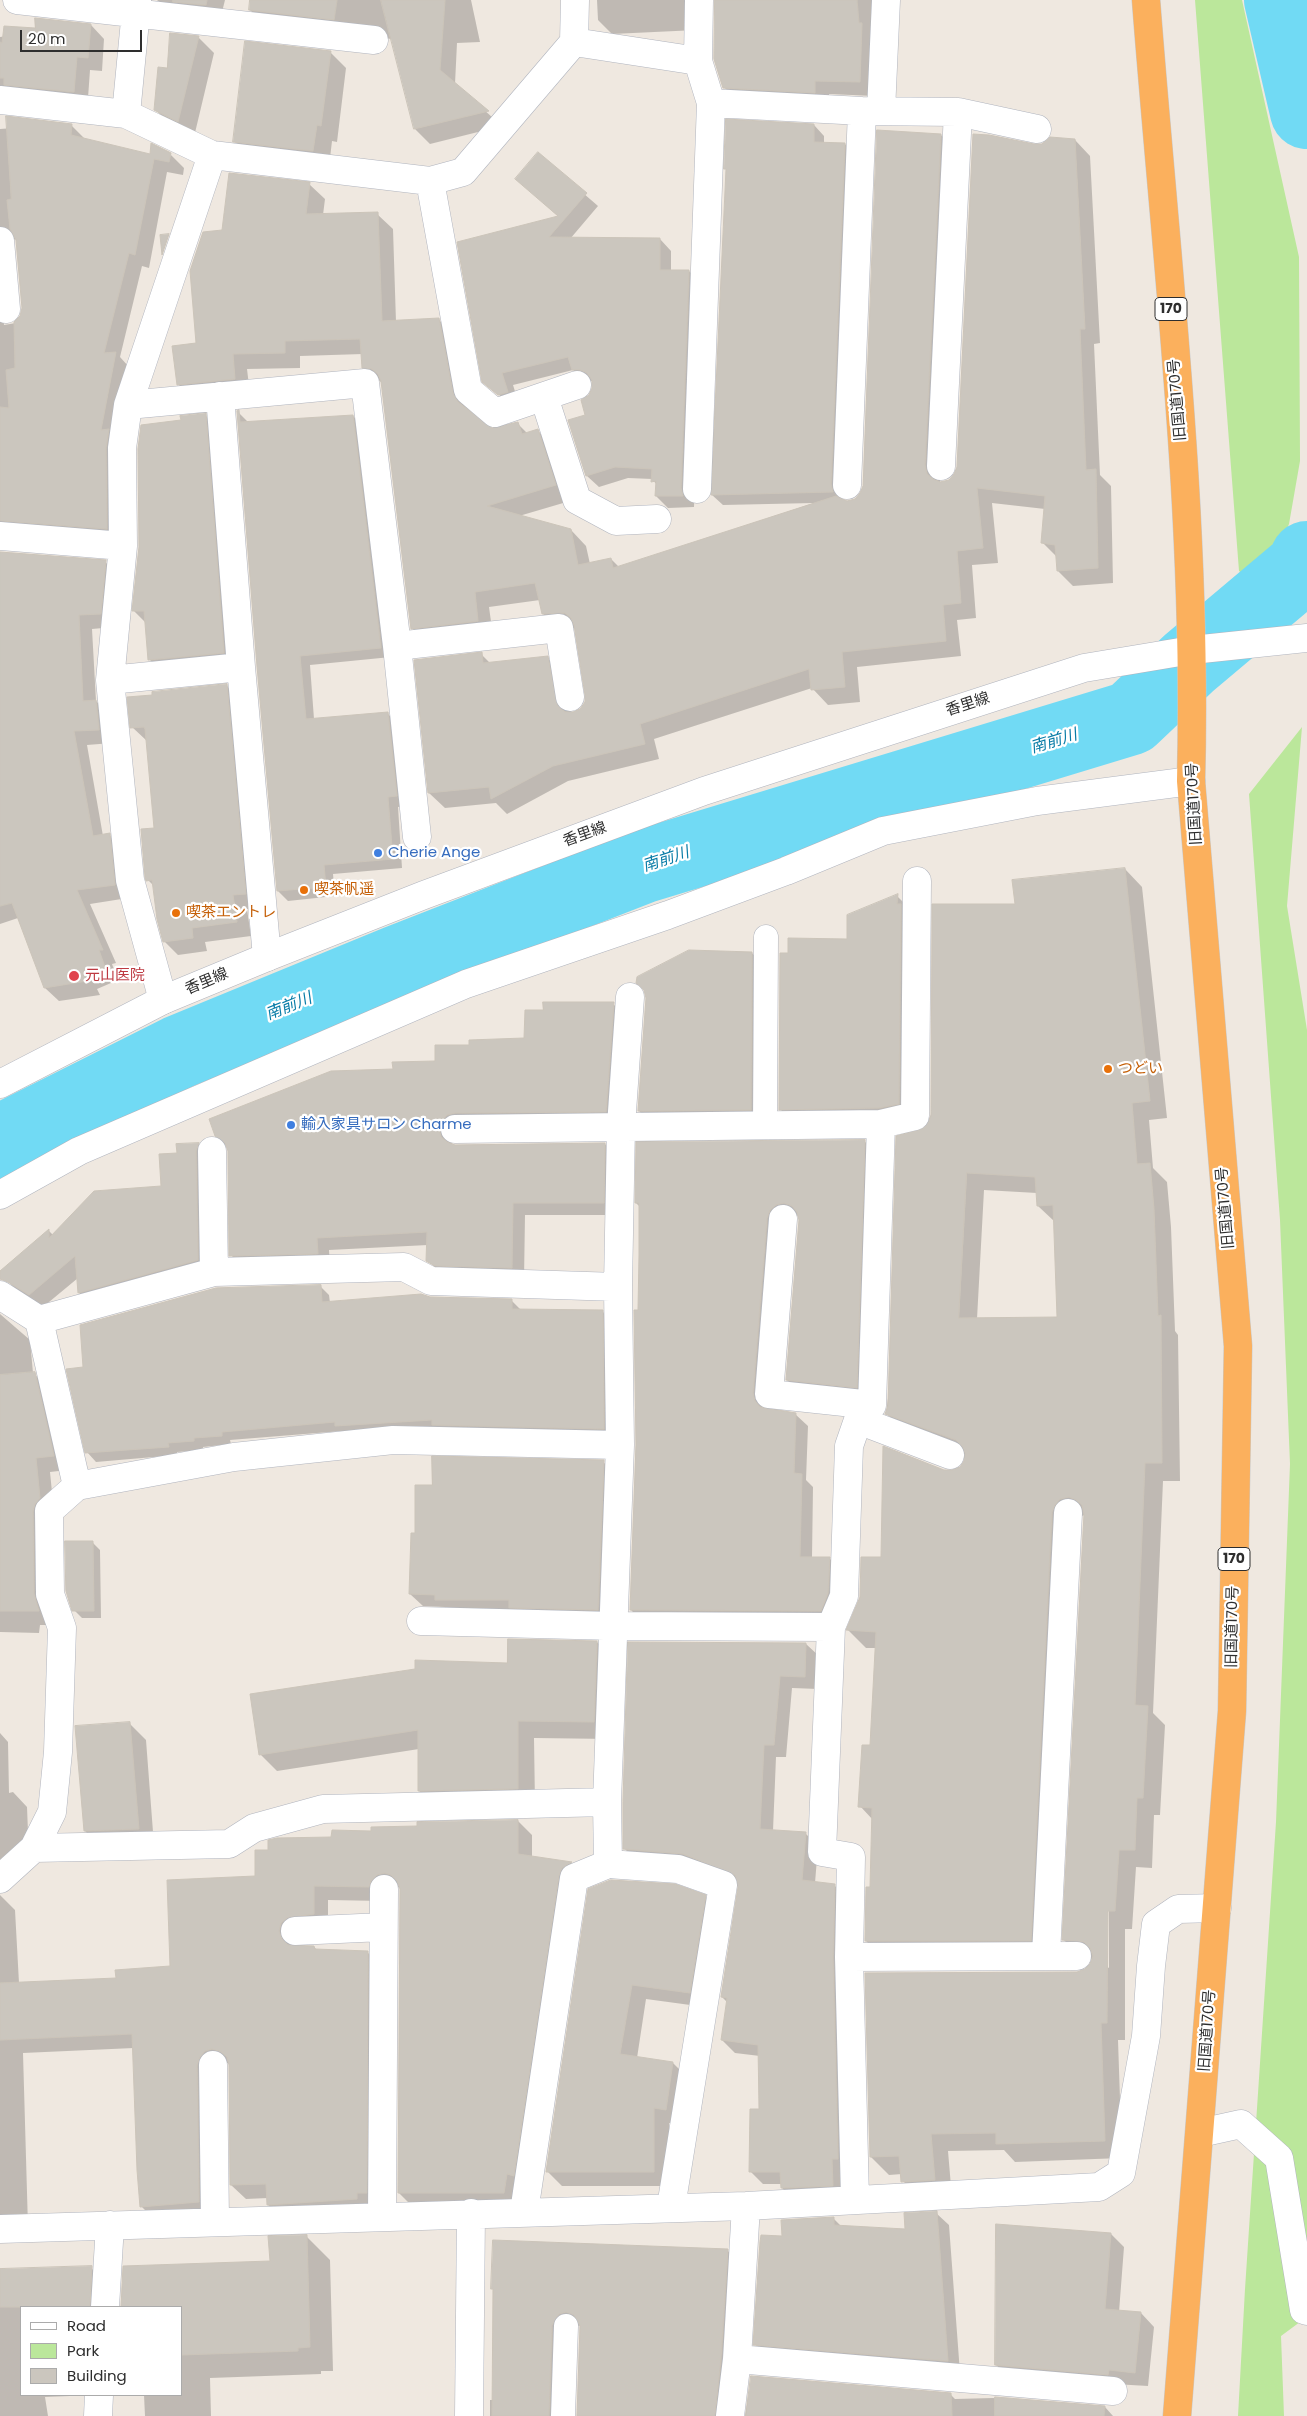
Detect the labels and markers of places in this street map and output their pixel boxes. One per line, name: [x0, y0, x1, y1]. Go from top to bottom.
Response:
place label: Cherie Ange: [388, 844, 480, 862]
marker: Cherie Ange: [372, 847, 384, 859]
place label: 喫茶帆遥: [314, 881, 374, 899]
marker: 喫茶帆遥: [298, 884, 310, 896]
place label: 喫茶エントレ: [186, 904, 276, 922]
marker: 喫茶エントレ: [170, 907, 182, 919]
place label: 元山医院: [85, 967, 145, 985]
marker: 元山医院: [67, 969, 81, 983]
place label: つどい: [1118, 1060, 1163, 1078]
marker: つどい: [1102, 1063, 1114, 1075]
place label: 輸入家具サロン Charme: [301, 1116, 472, 1134]
marker: 輸入家具サロン Charme: [285, 1119, 297, 1131]

